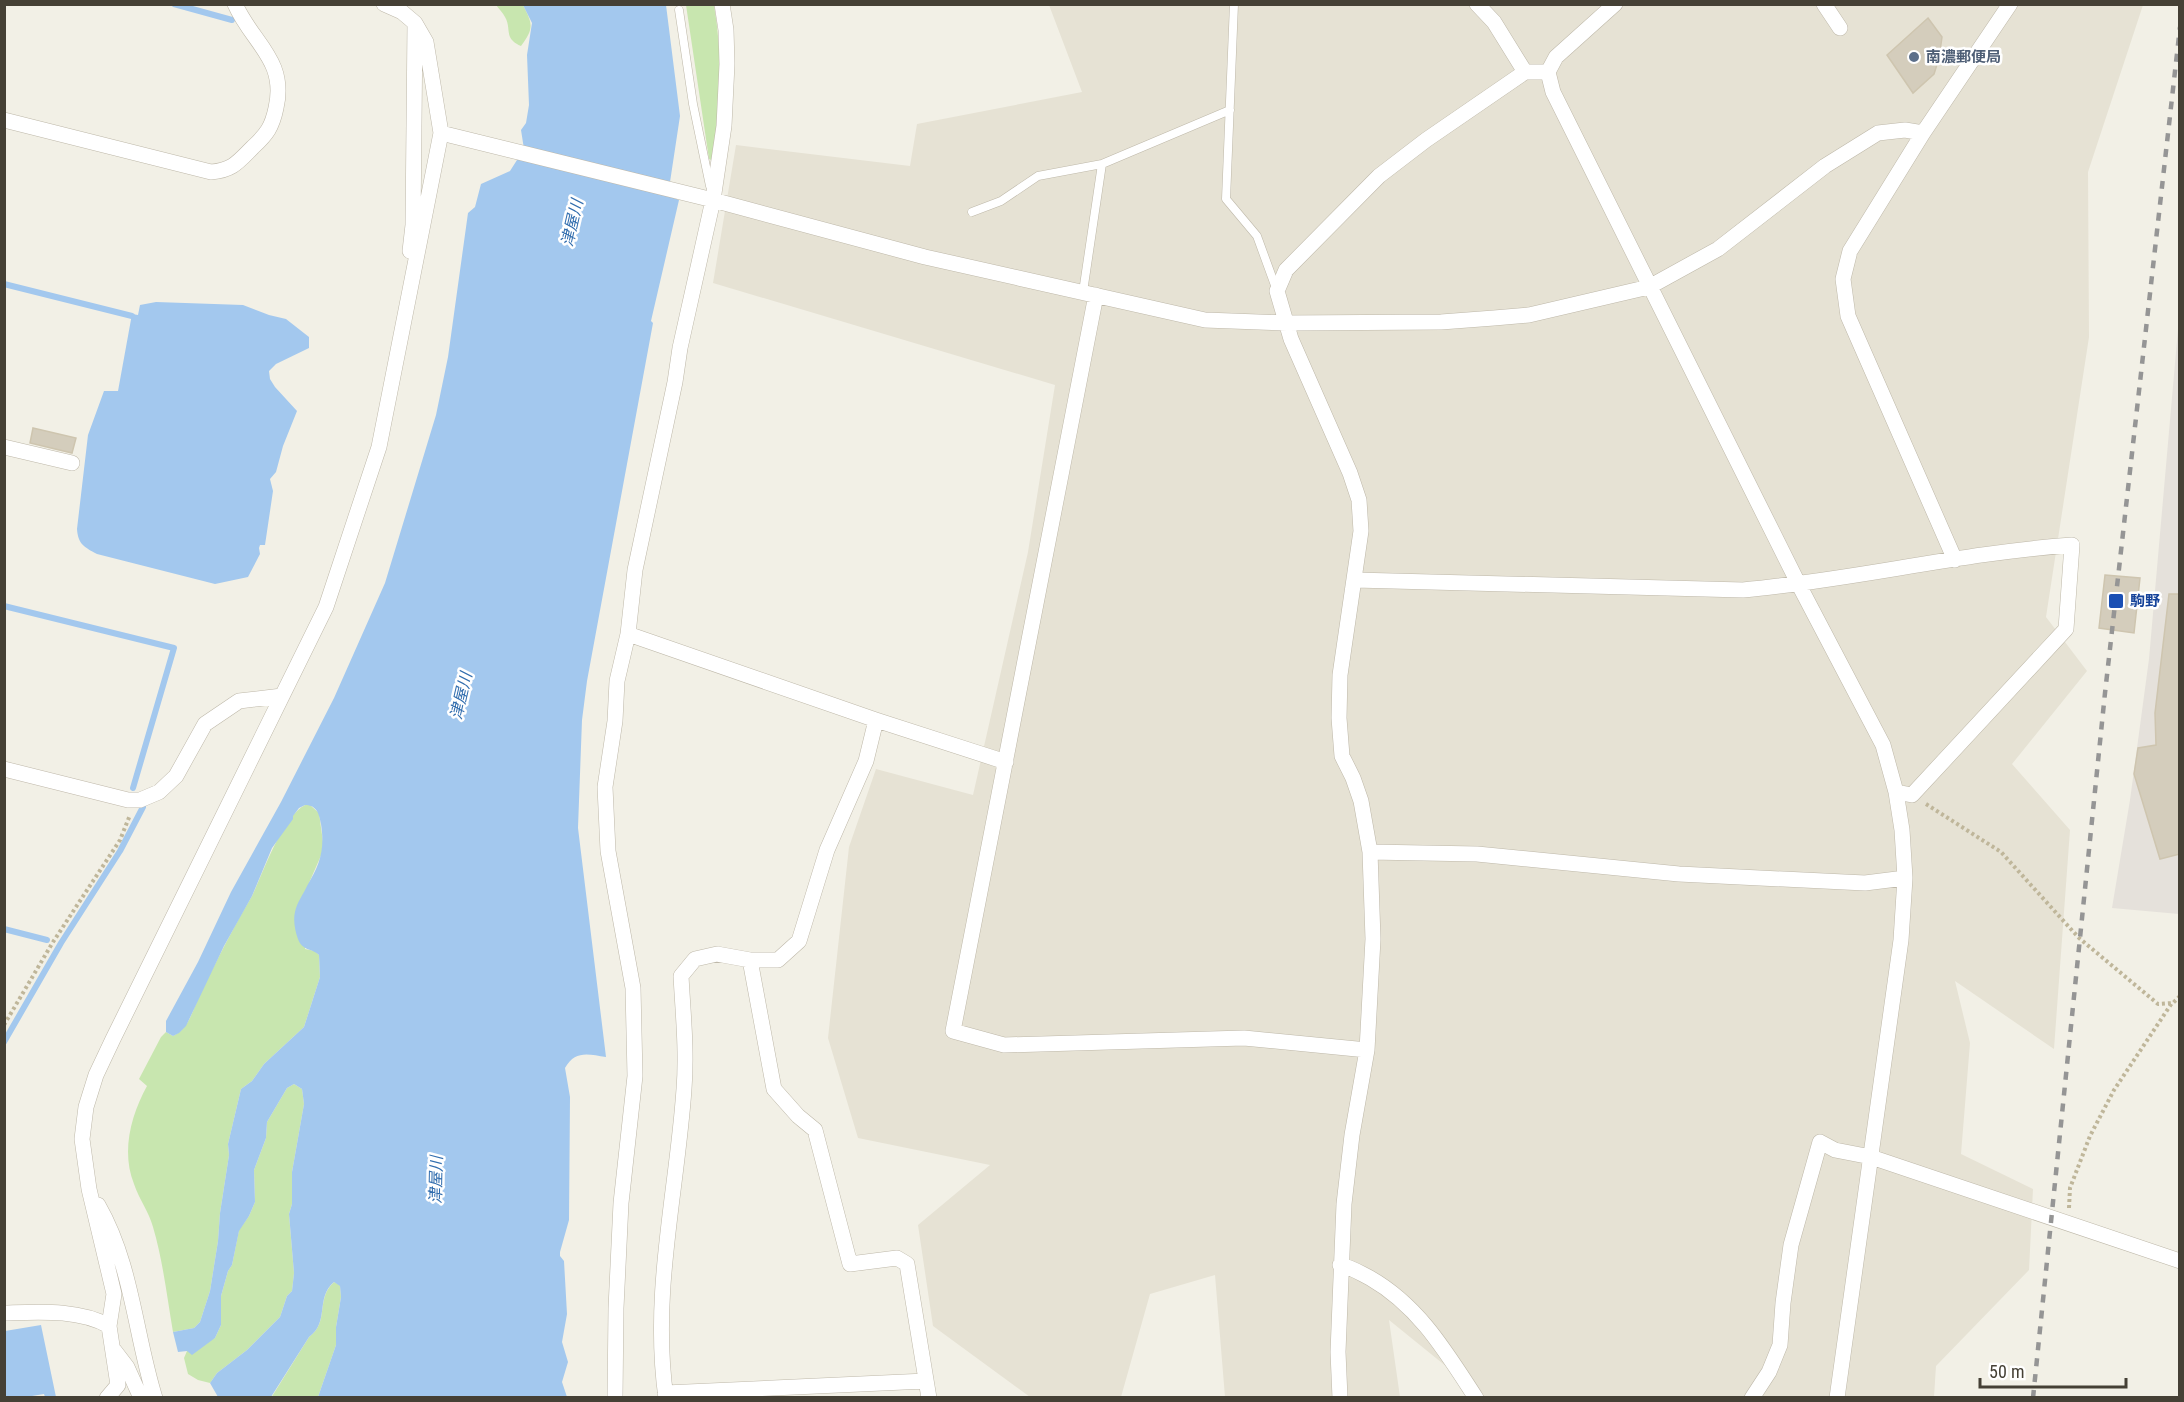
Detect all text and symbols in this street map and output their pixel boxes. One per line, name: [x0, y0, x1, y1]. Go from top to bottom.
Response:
place label: 南濃郵便局: [1926, 48, 2001, 66]
marker: 南濃郵便局: [1907, 50, 1921, 64]
water label: 津屋川: [557, 196, 587, 249]
marker: 駒野: [2107, 592, 2125, 610]
place label: 駒野: [2130, 592, 2160, 610]
water label: 津屋川: [446, 669, 476, 722]
water label: 津屋川: [426, 1154, 446, 1204]
scale bar: [1980, 1351, 2126, 1389]
text: 50 m: [1989, 1361, 2024, 1382]

